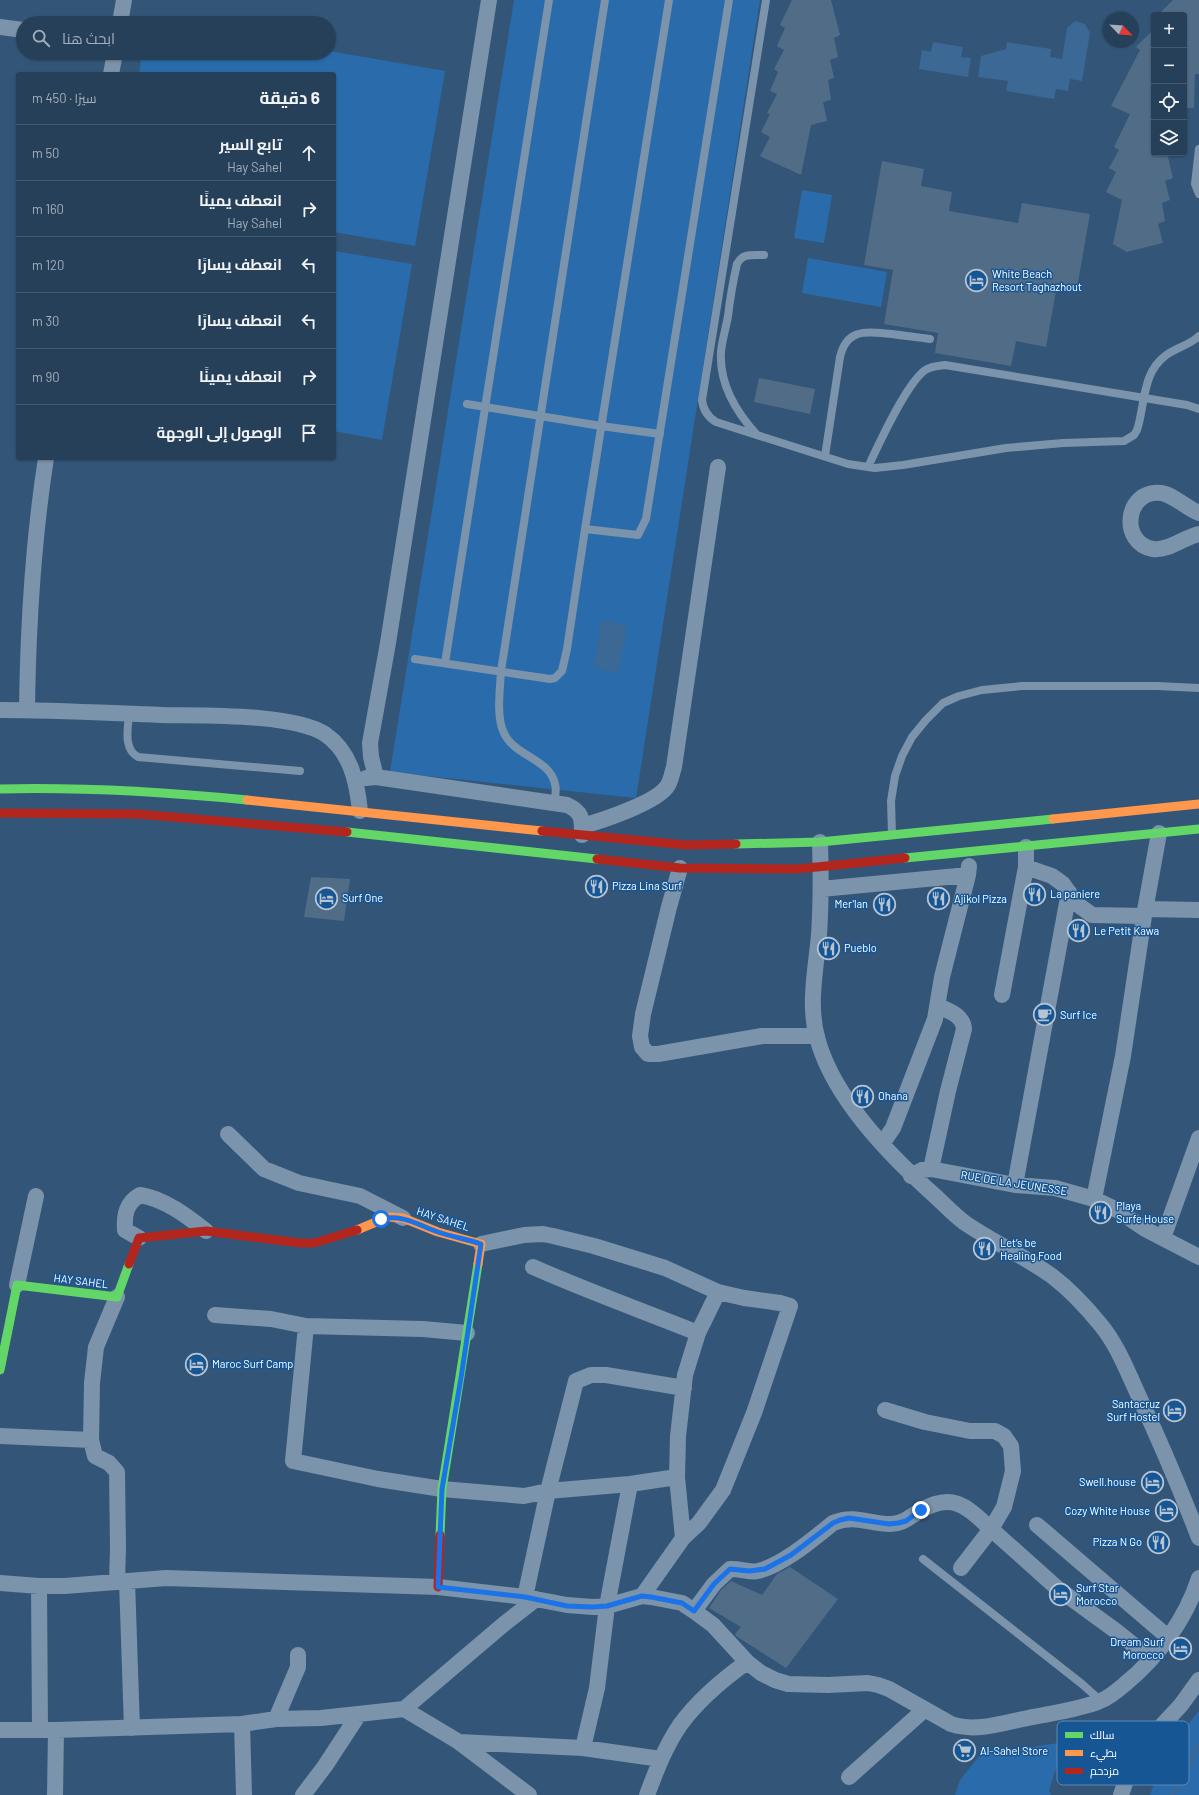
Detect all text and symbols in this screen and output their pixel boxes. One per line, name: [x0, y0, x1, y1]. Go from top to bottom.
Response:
north arrow: [1103, 12, 1139, 48]
map controls: [1151, 12, 1187, 156]
button: +: [1151, 12, 1187, 48]
search box: [16, 16, 336, 60]
icon: search: [30, 27, 52, 49]
text: ابحث هنا: [62, 29, 115, 47]
button: −: [1151, 48, 1187, 84]
button: locate: [1151, 84, 1187, 120]
text: 6 دقيقة: [259, 87, 320, 107]
text: سيرًا · 450 m: [32, 90, 96, 106]
button: layers: [1151, 120, 1187, 156]
text: تابع السير: [219, 135, 282, 153]
icon: ahead: [298, 142, 320, 164]
text: 50 m: [32, 145, 59, 161]
text: Hay Sahel: [227, 159, 282, 175]
text: انعطف يمينًا: [199, 191, 282, 209]
icon: right: [298, 198, 320, 220]
text: 160 m: [32, 201, 64, 217]
text: Hay Sahel: [227, 215, 282, 231]
icon: left: [298, 254, 320, 276]
text: انعطف يسارًا: [197, 255, 282, 273]
text: 120 m: [32, 257, 64, 273]
hotel icon: White Beach Resort Taghazhout: [963, 267, 989, 293]
place label: White Beach Resort Taghazhout: [992, 267, 1082, 293]
icon: left: [298, 310, 320, 332]
text: انعطف يسارًا: [197, 311, 282, 329]
text: 30 m: [32, 313, 59, 329]
icon: right: [298, 366, 320, 388]
text: انعطف يمينًا: [199, 367, 282, 385]
text: 90 m: [32, 369, 60, 385]
icon: arrive: [298, 422, 320, 444]
text: الوصول إلى الوجهة: [156, 423, 282, 441]
restaurant icon: Pizza Lina Surf: [583, 873, 609, 899]
place label: Pizza Lina Surf: [612, 879, 682, 892]
restaurant icon: La paniere: [1021, 881, 1047, 907]
hotel icon: Surf One: [314, 885, 340, 911]
restaurant icon: Ajikol Pizza: [925, 886, 951, 912]
place label: La paniere: [1050, 887, 1100, 900]
place label: Surf One: [342, 891, 383, 904]
restaurant icon: Mer'lan: [871, 891, 897, 917]
place label: Ajikol Pizza: [954, 892, 1007, 905]
place label: Mer'lan: [834, 897, 868, 910]
restaurant icon: Le Petit Kawa: [1065, 918, 1091, 944]
place label: Le Petit Kawa: [1094, 924, 1159, 937]
restaurant icon: Pueblo: [816, 935, 842, 961]
place label: Pueblo: [844, 941, 877, 954]
cafe icon: Surf Ice: [1032, 1002, 1058, 1028]
place label: Surf Ice: [1060, 1008, 1097, 1021]
restaurant icon: Ohana: [850, 1083, 876, 1109]
place label: Ohana: [878, 1089, 908, 1102]
street label: RUE DE LA JEUNESSE: [960, 1168, 1069, 1197]
restaurant icon: Playa Surfe House: [1087, 1199, 1113, 1225]
place label: Playa Surfe House: [1116, 1199, 1174, 1225]
street label: HAY SAHEL: [415, 1204, 471, 1233]
route start: [372, 1210, 390, 1228]
restaurant icon: Let’s be Healing Food: [971, 1236, 997, 1262]
place label: Let’s be Healing Food: [1000, 1236, 1062, 1262]
street label: HAY SAHEL: [53, 1271, 109, 1290]
hotel icon: Maroc Surf Camp: [183, 1351, 209, 1377]
place label: Maroc Surf Camp: [212, 1357, 293, 1370]
place label: Santacruz Surf Hostel: [1107, 1397, 1160, 1423]
hotel icon: Santacruz Surf Hostel: [1162, 1397, 1188, 1423]
hotel icon: Swell.house: [1139, 1469, 1165, 1495]
place label: Swell.house: [1079, 1475, 1136, 1488]
hotel icon: Cozy White House: [1153, 1498, 1179, 1524]
route end: [912, 1501, 930, 1519]
place label: Cozy White House: [1065, 1504, 1150, 1517]
restaurant icon: Pizza N Go: [1145, 1529, 1171, 1555]
place label: Pizza N Go: [1093, 1535, 1142, 1548]
hotel icon: Surf Star Morocco: [1047, 1581, 1073, 1607]
place label: Surf Star Morocco: [1076, 1581, 1119, 1607]
place label: Dream Surf Morocco: [1110, 1635, 1164, 1661]
hotel icon: Dream Surf Morocco: [1167, 1635, 1193, 1661]
legend: [1057, 1721, 1189, 1785]
text: سالك: [1090, 1728, 1114, 1741]
supermarket icon: Al-Sahel Store: [952, 1738, 978, 1764]
place label: Al-Sahel Store: [980, 1744, 1048, 1757]
text: بطيء: [1090, 1746, 1117, 1762]
text: مزدحم: [1090, 1764, 1119, 1779]

